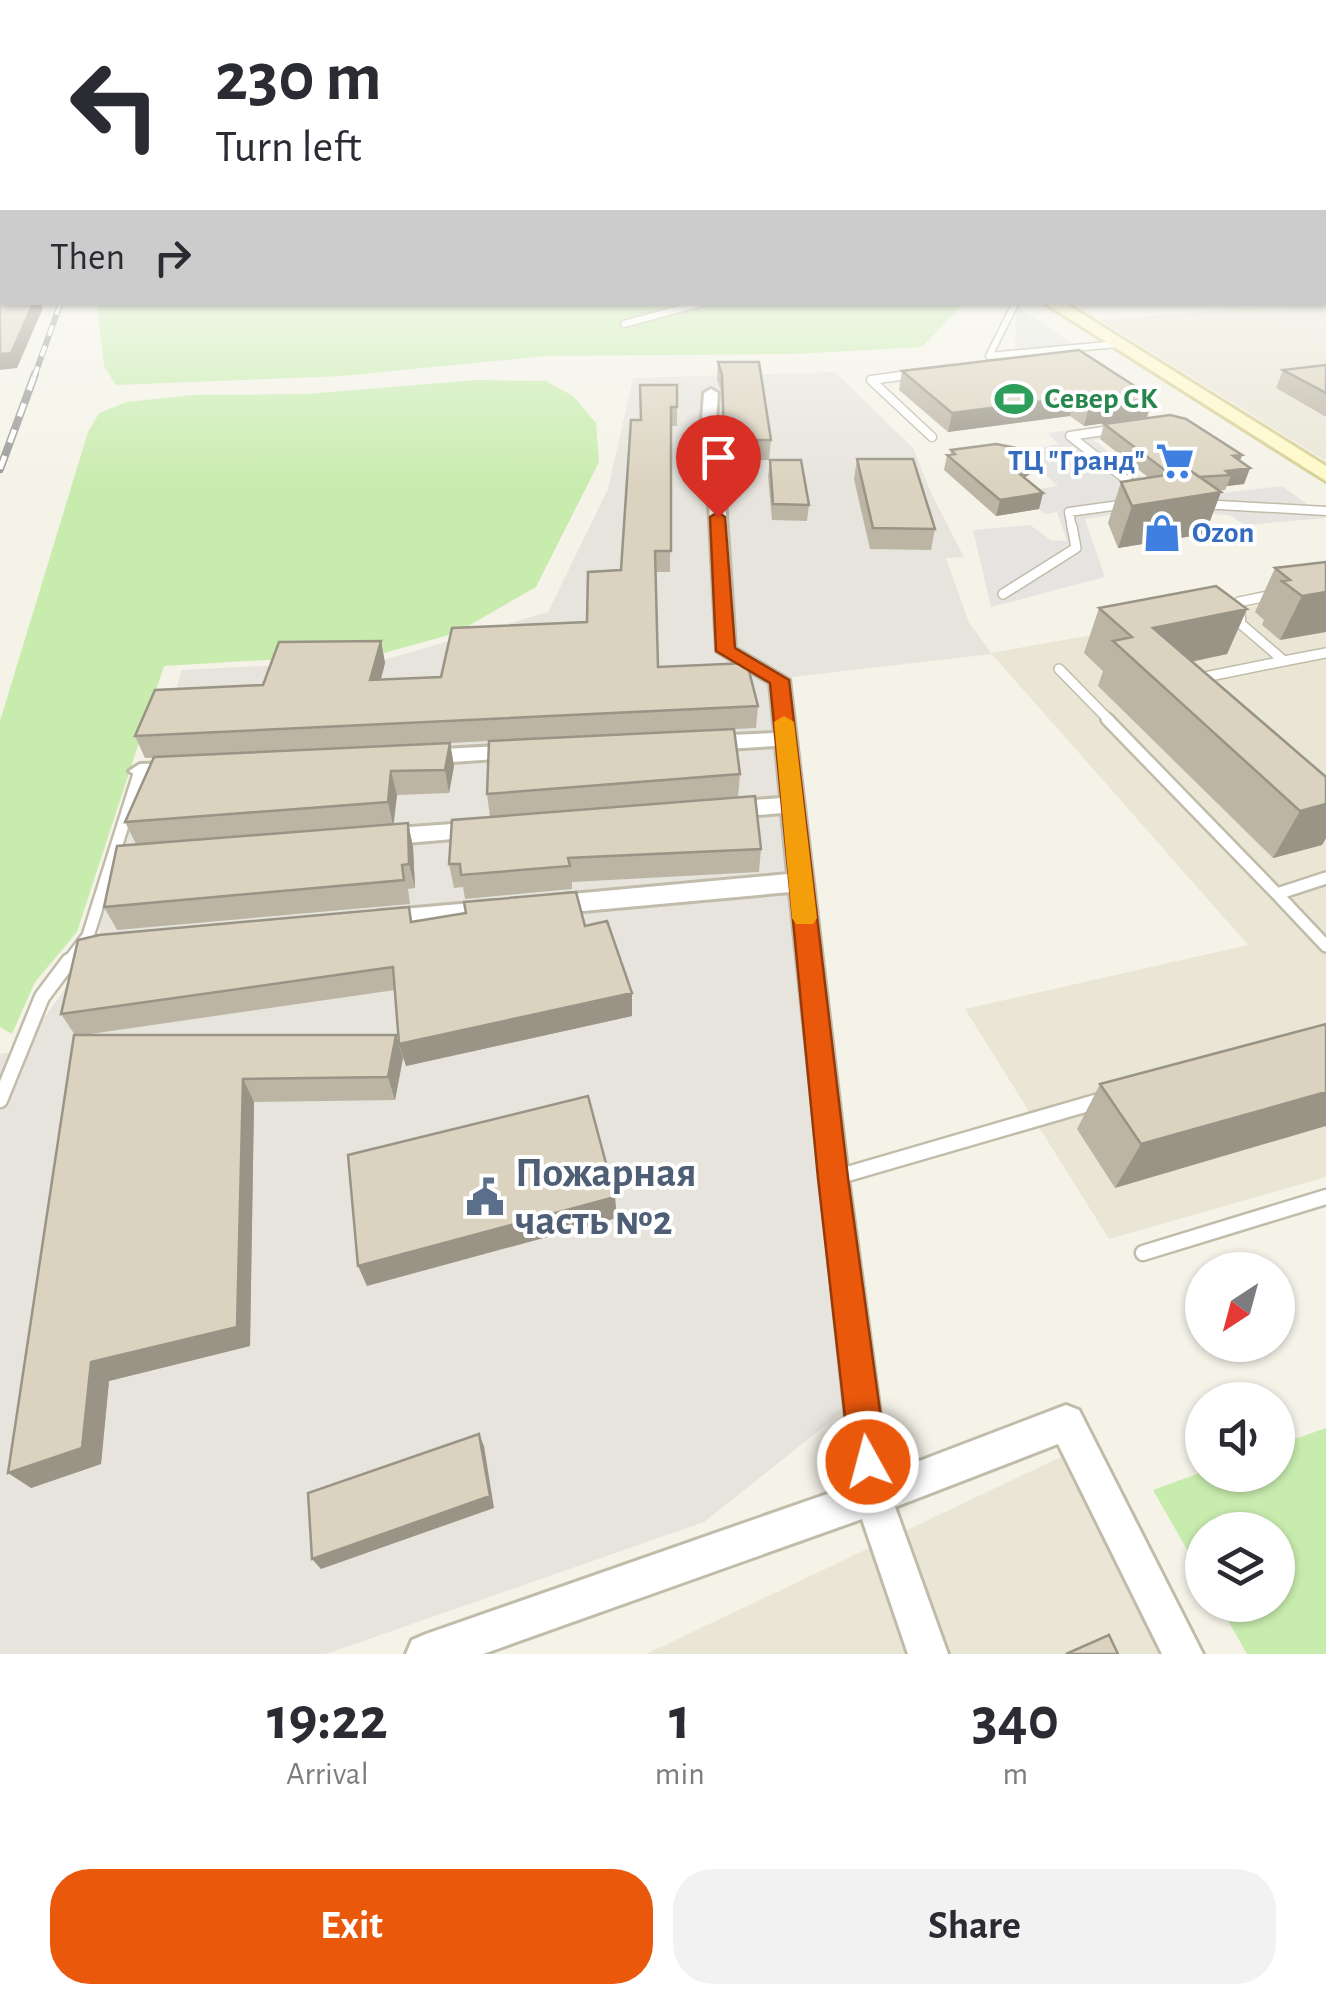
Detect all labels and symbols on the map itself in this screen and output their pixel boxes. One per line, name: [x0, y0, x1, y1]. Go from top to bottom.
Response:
sports icon: Север СК: [993, 378, 1035, 420]
place label: Север СК: [1044, 384, 1158, 414]
pin: [676, 415, 761, 518]
supermarket icon: ТЦ "Гранд": [1154, 440, 1196, 482]
place label: ТЦ "Гранд": [1008, 446, 1145, 476]
shop icon: Ozon: [1141, 512, 1183, 554]
place label: Ozon: [1192, 518, 1254, 548]
place label: Пожарная часть №2: [515, 1152, 697, 1242]
public building icon: Пожарная часть №2: [464, 1176, 506, 1218]
north arrow: [1185, 1252, 1295, 1362]
position arrow: [816, 1410, 920, 1514]

